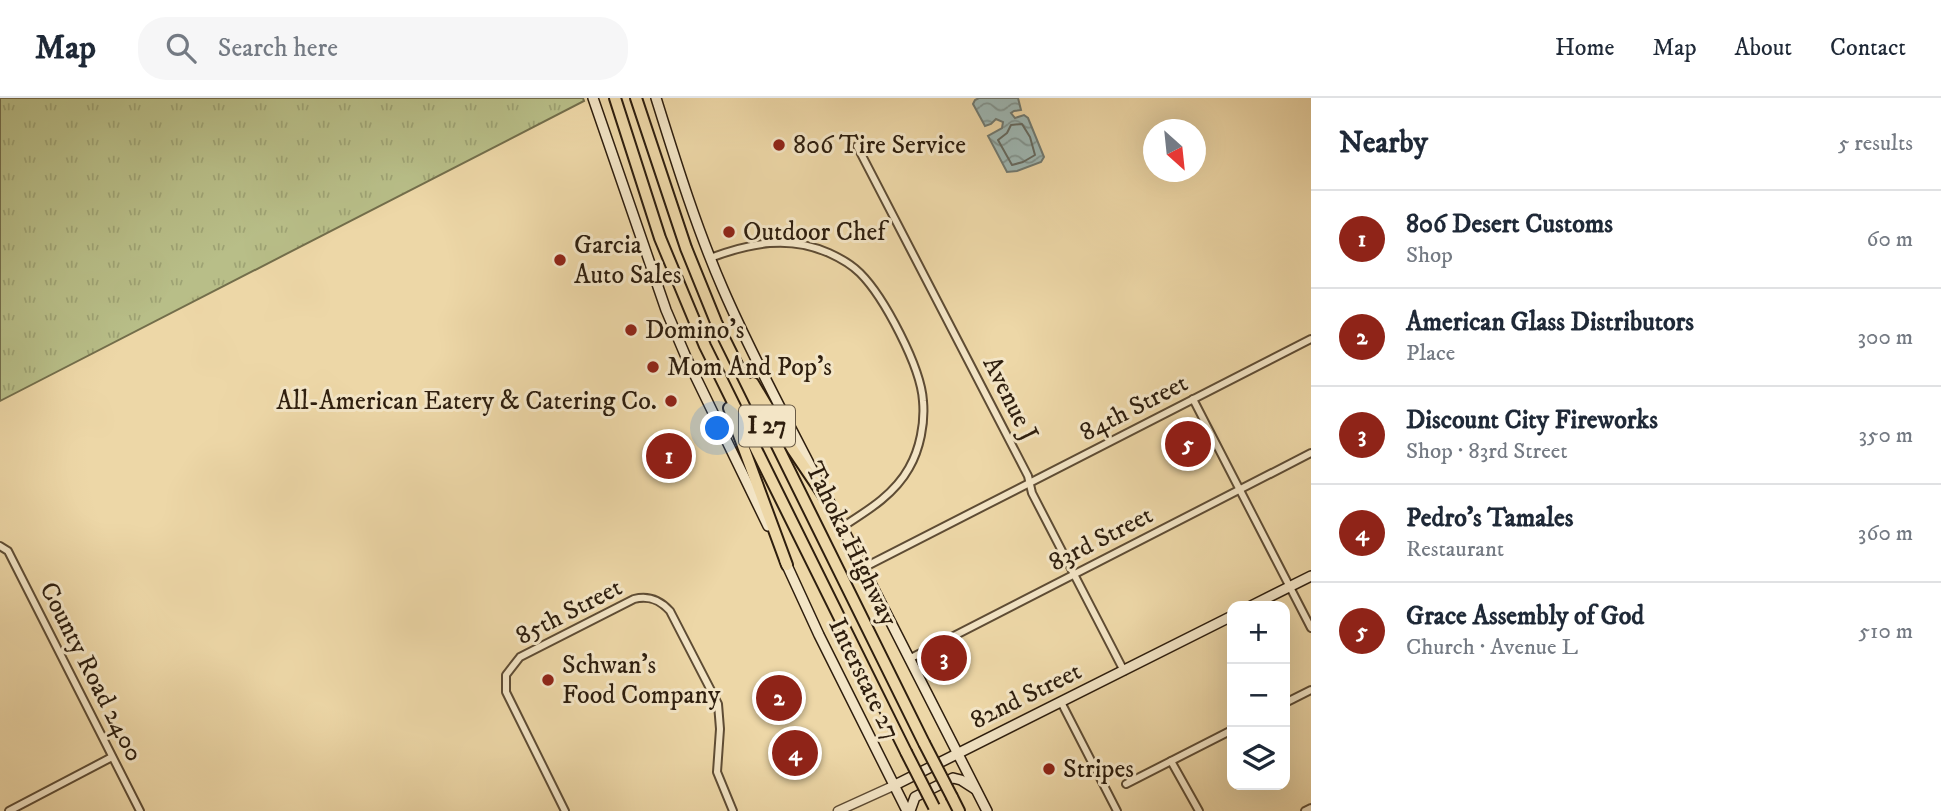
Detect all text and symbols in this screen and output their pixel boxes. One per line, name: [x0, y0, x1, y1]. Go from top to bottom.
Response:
search box: [138, 17, 628, 80]
text: Map: [35, 28, 96, 69]
icon: search: [162, 29, 200, 67]
text: Search here: [218, 32, 338, 65]
text: Home: [1555, 33, 1614, 63]
text: Map: [1652, 33, 1697, 63]
text: About: [1735, 33, 1792, 63]
text: Contact: [1830, 33, 1906, 63]
north arrow: [1143, 119, 1206, 182]
text: Nearby: [1339, 125, 1428, 162]
place label: 806 Tire Service: [793, 129, 966, 162]
text: 5 results: [1838, 129, 1913, 158]
marker: 806 Tire Service: [771, 137, 787, 153]
text: 806 Desert Customs: [1406, 208, 1613, 241]
place label: Outdoor Chef: [743, 216, 889, 249]
marker: Outdoor Chef: [721, 224, 737, 240]
text: 1: [1358, 225, 1366, 254]
text: 60 m: [1866, 225, 1913, 254]
place label: Garcia Auto Sales: [574, 229, 682, 292]
text: Shop: [1406, 241, 1453, 270]
marker: Garcia Auto Sales: [552, 252, 568, 268]
text: American Glass Distributors: [1406, 306, 1694, 339]
place label: Domino's: [645, 314, 744, 347]
marker: Domino's: [623, 322, 639, 338]
text: 2: [1356, 323, 1368, 352]
text: 300 m: [1857, 323, 1913, 352]
text: Place: [1406, 339, 1455, 368]
place label: Mom And Pop's: [667, 351, 832, 384]
street label: Avenue J: [975, 351, 1045, 447]
marker: Mom And Pop's: [645, 359, 661, 375]
street label: 84th Street: [1074, 367, 1194, 449]
place label: All-American Eatery & Catering Co.: [276, 385, 657, 418]
marker: All-American Eatery & Catering Co.: [663, 393, 679, 409]
text: Discount City Fireworks: [1406, 404, 1658, 437]
road number: I 27: [739, 405, 795, 446]
your location: [700, 411, 734, 445]
pin: 5: [1165, 418, 1211, 470]
text: 3: [1358, 421, 1366, 450]
text: 350 m: [1858, 421, 1913, 450]
pin: 1: [646, 430, 692, 482]
text: Shop · 83rd Street: [1406, 437, 1568, 466]
street label: Tahoka Highway: [797, 457, 905, 632]
street label: 83rd Street: [1043, 499, 1159, 579]
text: Pedro's Tamales: [1406, 502, 1574, 535]
text: 4: [1355, 519, 1369, 548]
text: 360 m: [1858, 519, 1913, 548]
text: Restaurant: [1406, 535, 1504, 564]
street label: 85th Street: [510, 571, 628, 653]
street label: County Road 2400: [32, 577, 150, 767]
text: Grace Assembly of God: [1406, 600, 1644, 633]
map controls: [1227, 601, 1290, 790]
button: +: [1227, 601, 1290, 664]
street label: Interstate 27: [820, 613, 908, 745]
text: 5: [1356, 617, 1368, 646]
text: 510 m: [1859, 617, 1913, 646]
pin: 3: [921, 632, 967, 684]
text: Church · Avenue L: [1406, 633, 1578, 662]
place label: Schwan's Food Company: [562, 649, 721, 712]
street label: 82nd Street: [965, 655, 1087, 737]
button: −: [1227, 664, 1290, 727]
marker: Schwan's Food Company: [540, 672, 556, 688]
pin: 2: [756, 672, 802, 724]
pin: 4: [772, 727, 818, 779]
button: layers: [1227, 727, 1290, 790]
place label: Stripes: [1063, 753, 1134, 786]
marker: Stripes: [1041, 761, 1057, 777]

